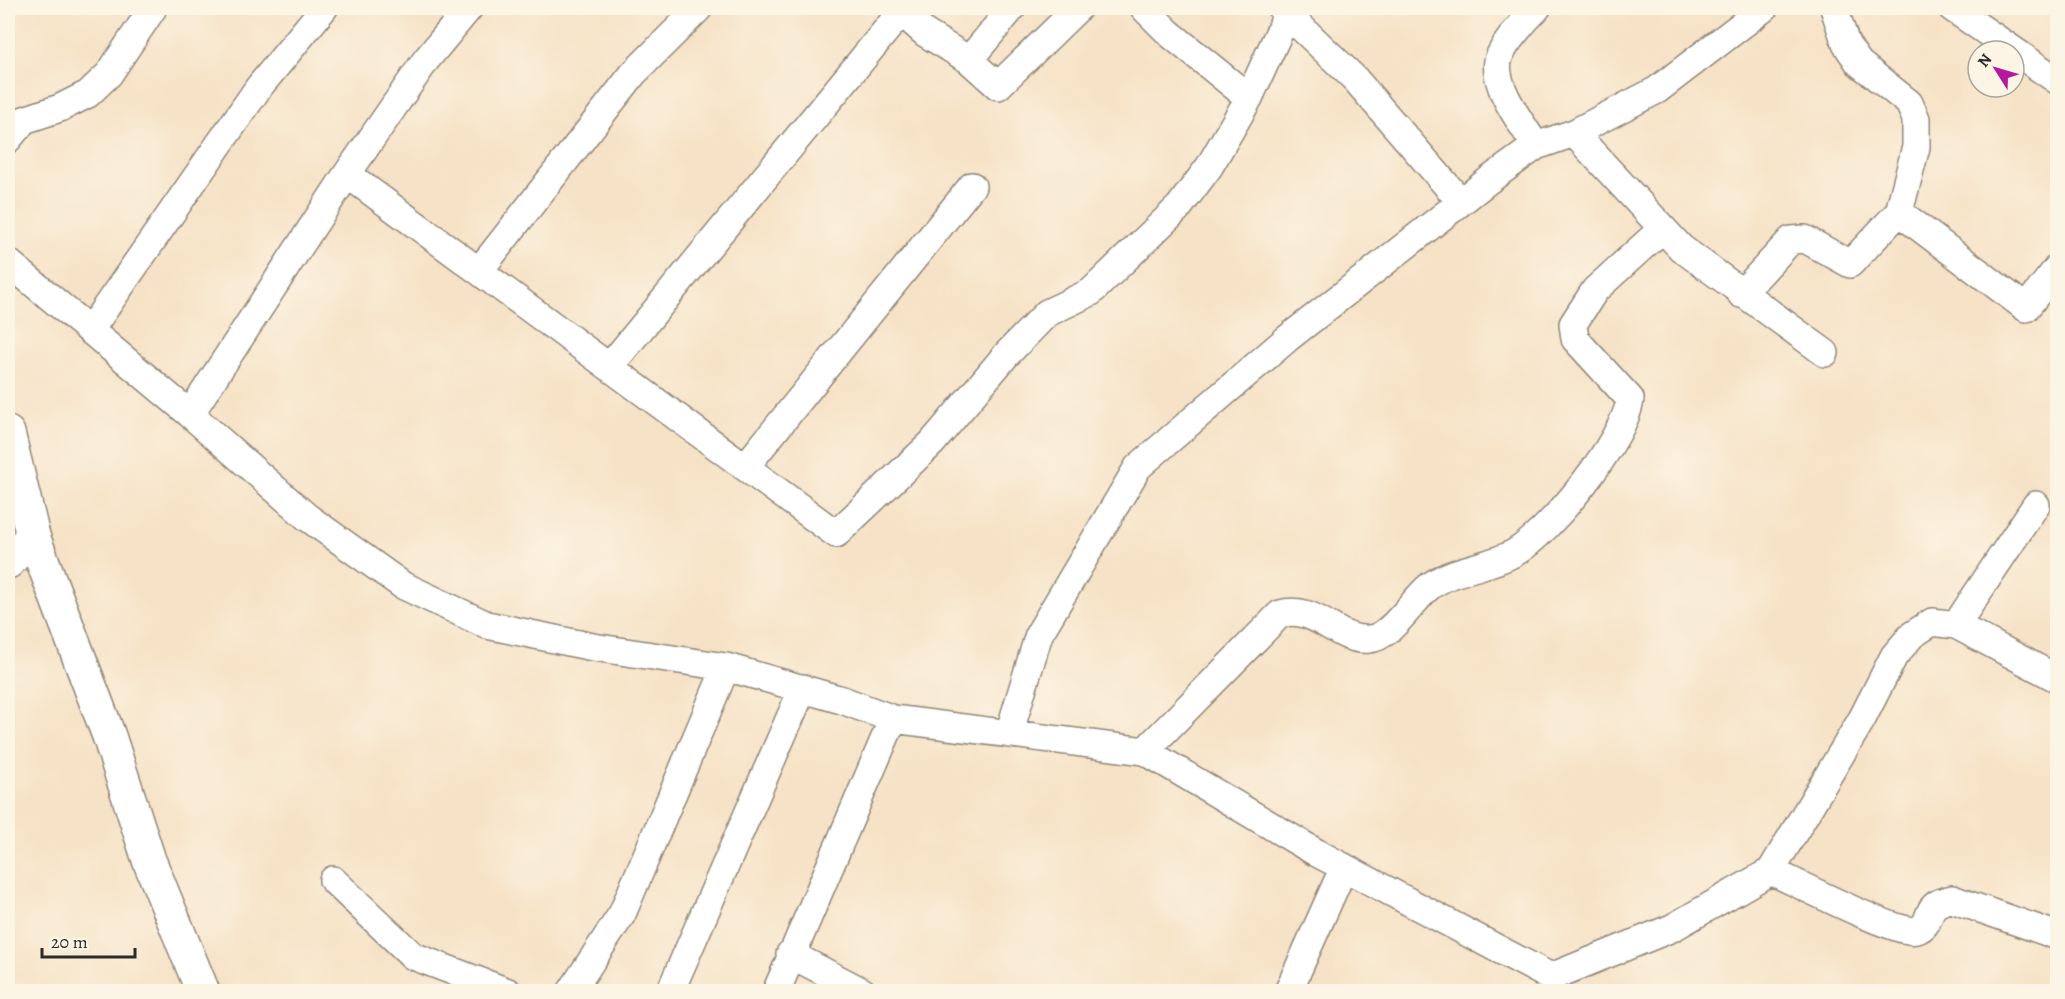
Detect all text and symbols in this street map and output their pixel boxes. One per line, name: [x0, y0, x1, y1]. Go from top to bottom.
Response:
north arrow: [1966, 39, 2026, 99]
text: N: [1973, 49, 1997, 72]
scale bar: [42, 921, 135, 959]
text: 20 m: [51, 930, 88, 954]

